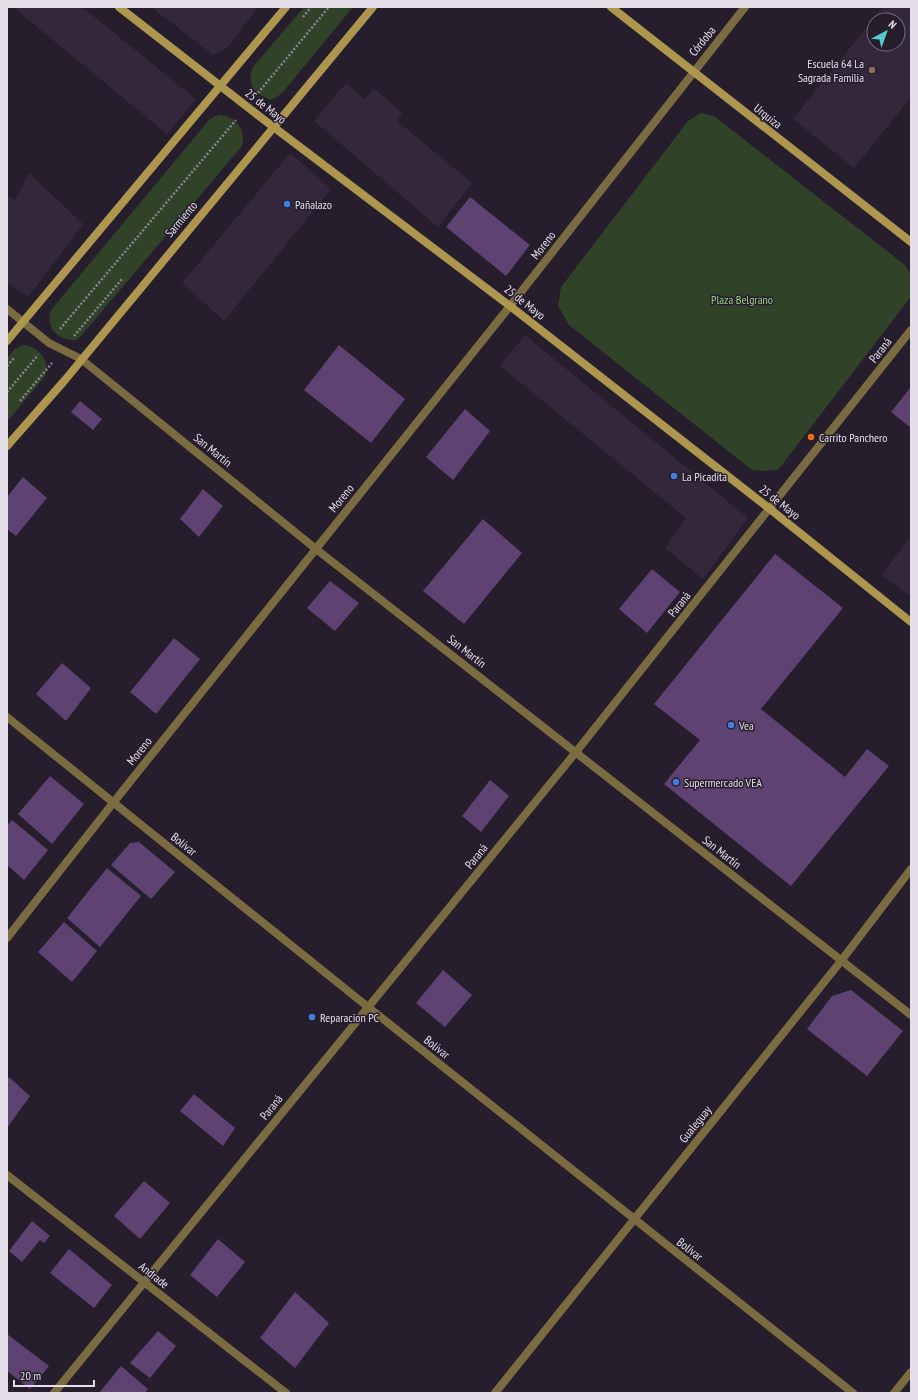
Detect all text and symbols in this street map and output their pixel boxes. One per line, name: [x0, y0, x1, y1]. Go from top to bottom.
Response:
north arrow: [866, 12, 906, 52]
text: N: [886, 17, 899, 32]
street label: Córdoba: [685, 23, 719, 59]
place label: Escuela 64 La Sagrada Familia: [798, 56, 864, 85]
marker: Escuela 64 La Sagrada Familia: [867, 65, 877, 75]
street label: 25 de Mayo: [242, 85, 290, 127]
street label: Urquiza: [751, 100, 785, 132]
place label: Pañalazo: [295, 197, 332, 212]
street label: Sarmiento: [162, 198, 200, 240]
marker: Pañalazo: [282, 199, 292, 209]
street label: Moreno: [527, 228, 559, 262]
street label: 25 de Mayo: [501, 281, 549, 323]
park label: Plaza Belgrano: [711, 292, 773, 307]
street label: Paraná: [865, 334, 895, 366]
street label: San Martín: [191, 430, 235, 470]
place label: Carrito Panchero: [819, 430, 887, 445]
marker: Carrito Panchero: [806, 432, 816, 442]
place label: La Picadita: [682, 469, 727, 484]
marker: La Picadita: [669, 471, 679, 481]
street label: Moreno: [325, 481, 357, 515]
street label: 25 de Mayo: [756, 481, 804, 523]
street label: Paraná: [664, 588, 694, 620]
street label: San Martín: [445, 631, 489, 671]
place label: Vea: [738, 718, 754, 733]
marker: Vea: [726, 720, 736, 730]
street label: Moreno: [123, 734, 155, 768]
place label: Supermercado VEA: [684, 775, 762, 790]
marker: Supermercado VEA: [671, 777, 681, 787]
street label: Bolívar: [168, 829, 201, 859]
street label: San Martín: [700, 832, 744, 872]
street label: Paraná: [461, 840, 491, 872]
place label: Reparacion PC: [320, 1010, 379, 1025]
marker: Reparacion PC: [307, 1012, 317, 1022]
street label: Bolívar: [421, 1032, 454, 1062]
street label: Paraná: [256, 1091, 286, 1123]
street label: Gualeguay: [676, 1102, 715, 1146]
street label: Bolívar: [674, 1234, 707, 1264]
street label: Andrade: [136, 1259, 172, 1292]
scale bar: [14, 1362, 94, 1388]
text: 20 m: [20, 1368, 41, 1383]

